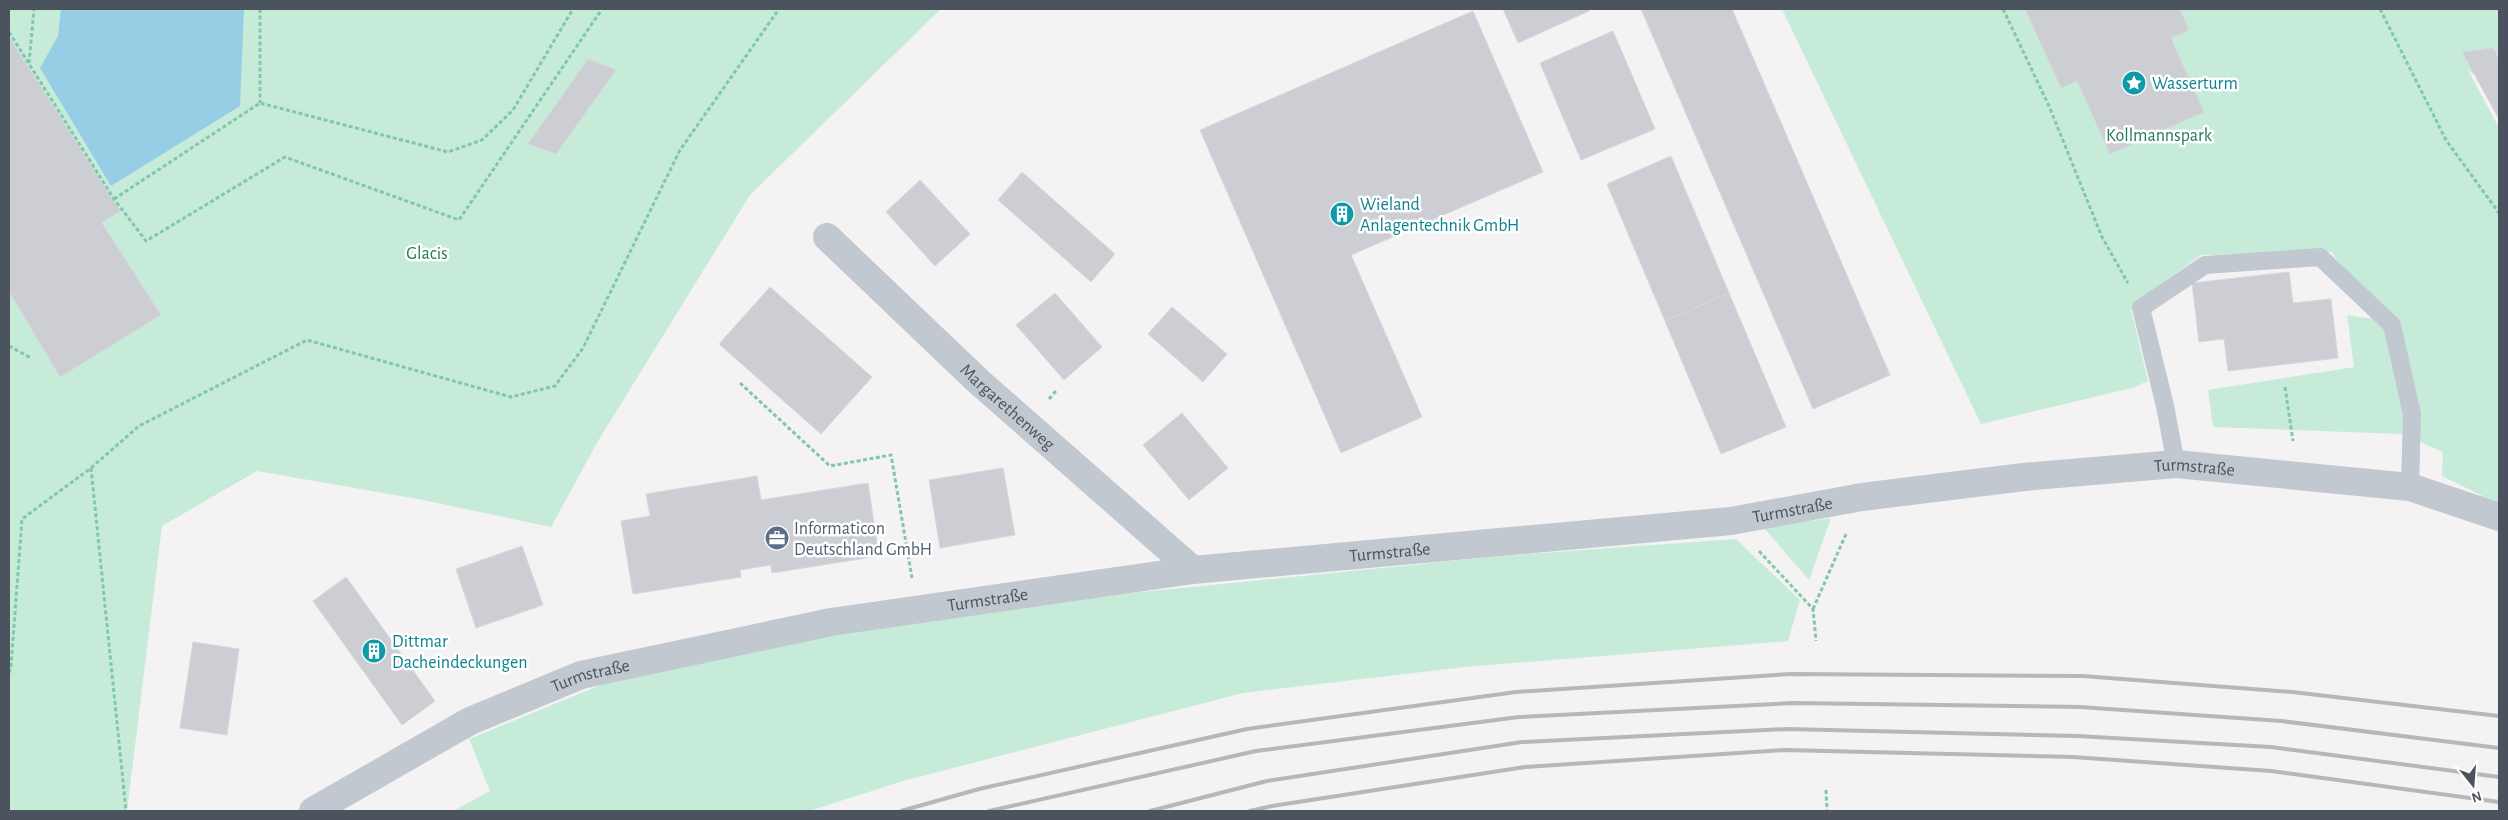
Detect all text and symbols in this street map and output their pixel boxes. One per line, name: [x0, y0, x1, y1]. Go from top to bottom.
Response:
place icon: Wasserturm: [2121, 70, 2147, 96]
place label: Wasserturm: [2152, 75, 2238, 93]
park label: Kollmannspark: [2106, 127, 2213, 145]
place label: Wieland Anlagentechnik GmbH: [1360, 196, 1519, 235]
building icon: Wieland Anlagentechnik GmbH: [1329, 201, 1355, 227]
park label: Glacis: [406, 245, 448, 263]
street label: Margarethenweg: [956, 361, 1058, 454]
street label: Turmstraße: [2153, 456, 2236, 480]
street label: Turmstraße: [1751, 495, 1834, 527]
place label: Informaticon Deutschland GmbH: [794, 520, 932, 559]
office icon: Informaticon Deutschland GmbH: [764, 525, 790, 551]
street label: Turmstraße: [1349, 540, 1431, 566]
street label: Turmstraße: [946, 586, 1029, 615]
place label: Dittmar Dacheindeckungen: [392, 633, 528, 672]
building icon: Dittmar Dacheindeckungen: [361, 638, 387, 664]
street label: Turmstraße: [549, 657, 632, 696]
north arrow: [2448, 760, 2498, 810]
text: N: [2470, 788, 2483, 805]

